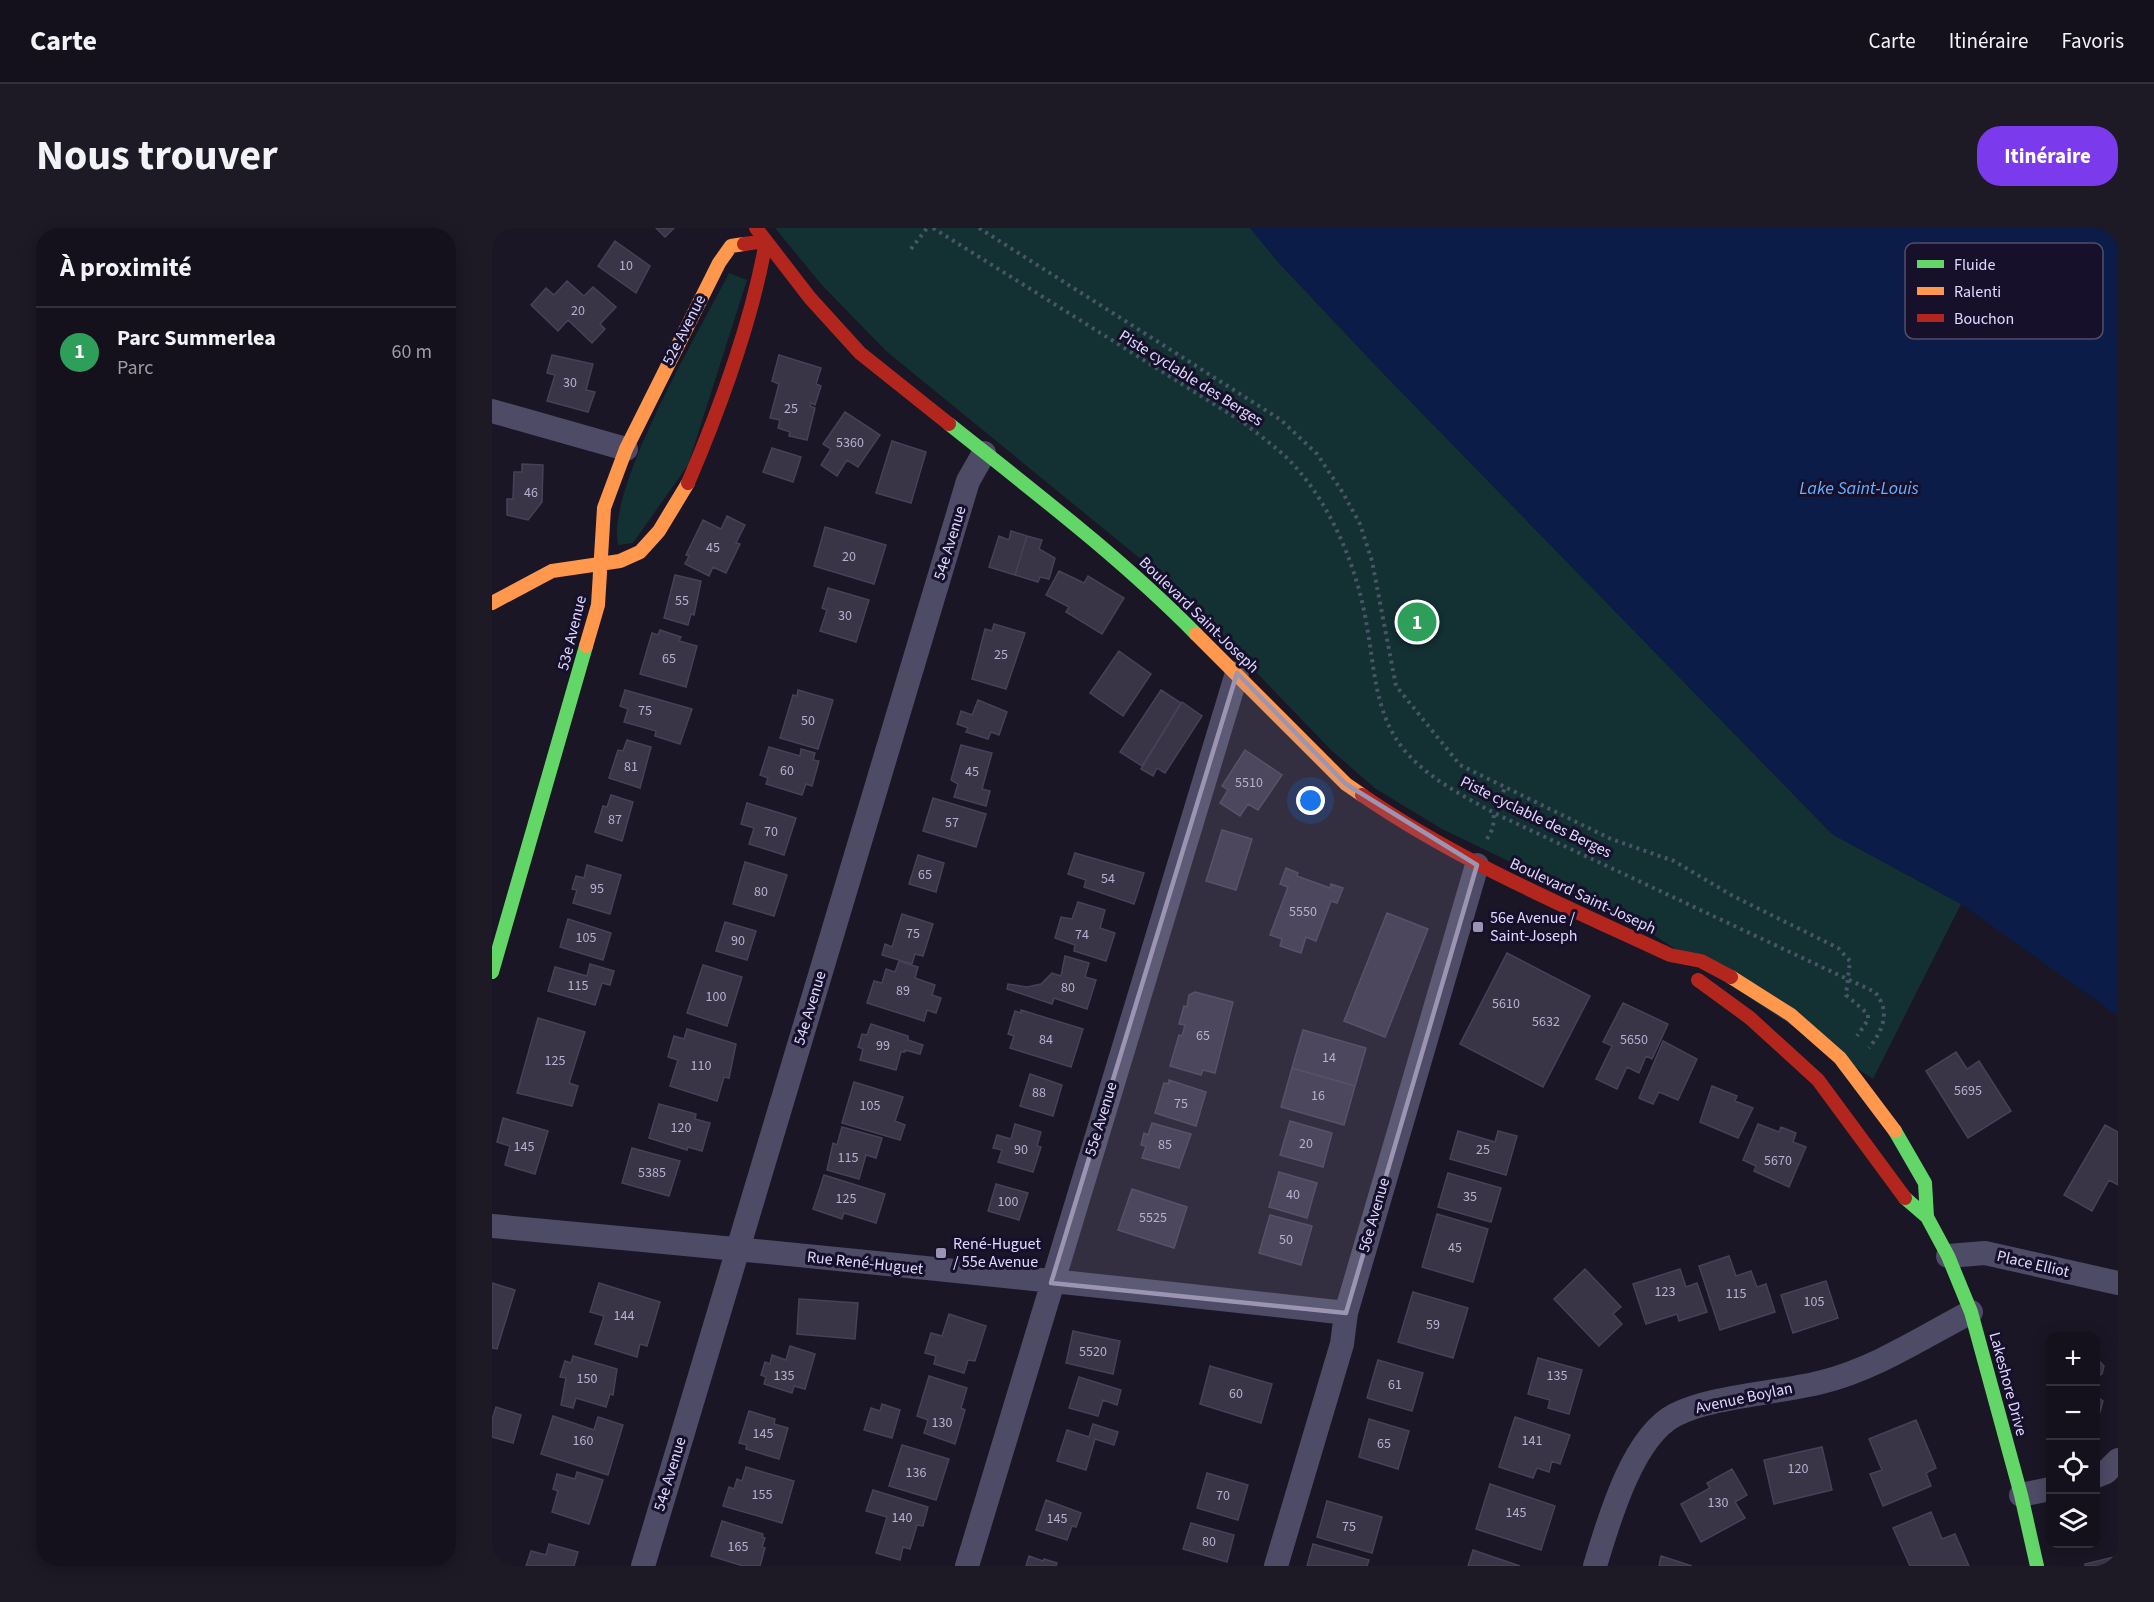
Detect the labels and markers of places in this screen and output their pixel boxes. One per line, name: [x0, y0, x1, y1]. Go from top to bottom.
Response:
pin: 1: [1398, 600, 1436, 644]
place label: 56e Avenue / Saint-Joseph: [1490, 907, 1577, 947]
marker: 56e Avenue / Saint-Joseph: [1471, 920, 1485, 934]
place label: René-Huguet / 55e Avenue: [953, 1233, 1041, 1273]
marker: René-Huguet / 55e Avenue: [934, 1246, 948, 1260]

